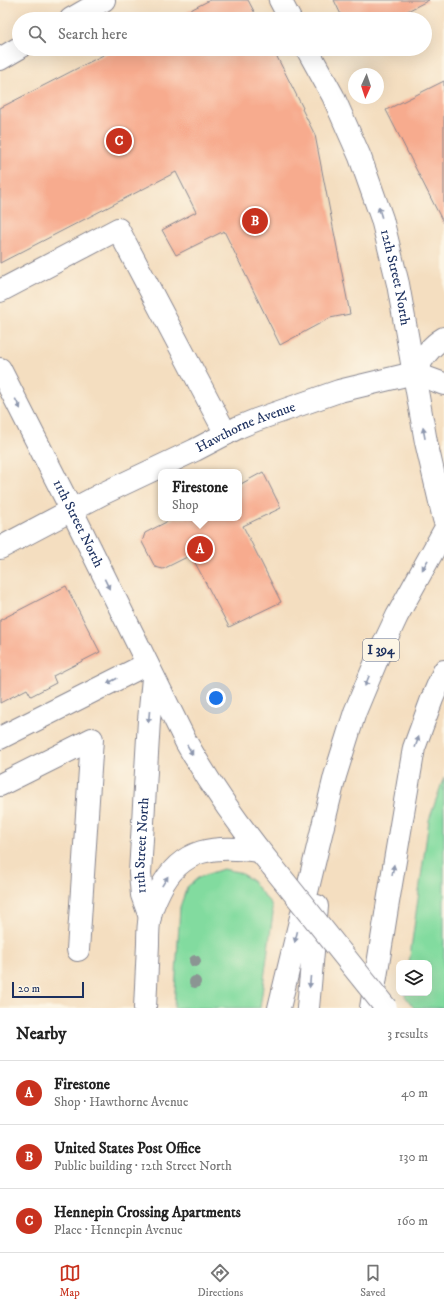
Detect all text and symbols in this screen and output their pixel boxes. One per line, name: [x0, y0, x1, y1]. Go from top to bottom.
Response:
search box: [12, 12, 432, 56]
icon: search: [26, 23, 48, 45]
text: Search here: [58, 25, 127, 44]
north arrow: [348, 68, 384, 104]
pin: C: [106, 126, 132, 156]
pin: B: [242, 206, 268, 236]
one-way arrow: [377, 206, 383, 218]
street label: 12th Street North: [376, 227, 414, 327]
one-way arrow: [14, 398, 21, 410]
street label: Hawthorne Avenue: [193, 398, 298, 457]
one-way arrow: [421, 426, 427, 439]
popup: [158, 469, 242, 521]
street label: 11th Street North: [48, 476, 108, 571]
text: Firestone: [172, 478, 228, 497]
text: Shop: [172, 497, 198, 513]
pin: A: [187, 534, 213, 564]
one-way arrow: [421, 559, 428, 571]
one-way arrow: [104, 578, 110, 590]
road number: I 394: [363, 639, 399, 661]
one-way arrow: [364, 676, 370, 688]
one-way arrow: [106, 678, 118, 685]
your location: [206, 688, 226, 708]
one-way arrow: [146, 711, 153, 723]
one-way arrow: [414, 736, 420, 748]
one-way arrow: [187, 744, 193, 756]
street label: 11th Street North: [131, 796, 153, 894]
one-way arrow: [391, 864, 397, 876]
one-way arrow: [161, 876, 169, 886]
one-way arrow: [293, 931, 299, 943]
map controls: [396, 960, 432, 996]
button: layers: [396, 960, 432, 996]
one-way arrow: [307, 976, 314, 988]
scale bar: [12, 980, 84, 999]
text: 20 m: [18, 982, 40, 996]
text: Nearby: [16, 1023, 66, 1045]
text: 3 results: [387, 1026, 428, 1042]
text: Firestone: [54, 1075, 110, 1094]
text: A: [25, 1085, 33, 1101]
text: 40 m: [401, 1085, 428, 1101]
text: Shop · Hawthorne Avenue: [54, 1094, 188, 1110]
text: United States Post Office: [54, 1139, 201, 1158]
text: B: [25, 1149, 33, 1165]
text: 130 m: [399, 1149, 428, 1165]
text: Public building · 12th Street North: [54, 1158, 232, 1174]
text: Hennepin Crossing Apartments: [54, 1203, 241, 1222]
text: C: [25, 1213, 33, 1229]
text: 160 m: [397, 1213, 428, 1229]
text: Place · Hennepin Avenue: [54, 1222, 183, 1238]
tab: Map: [59, 1262, 81, 1300]
tab: Directions: [198, 1262, 243, 1300]
tab: Saved: [360, 1262, 385, 1300]

